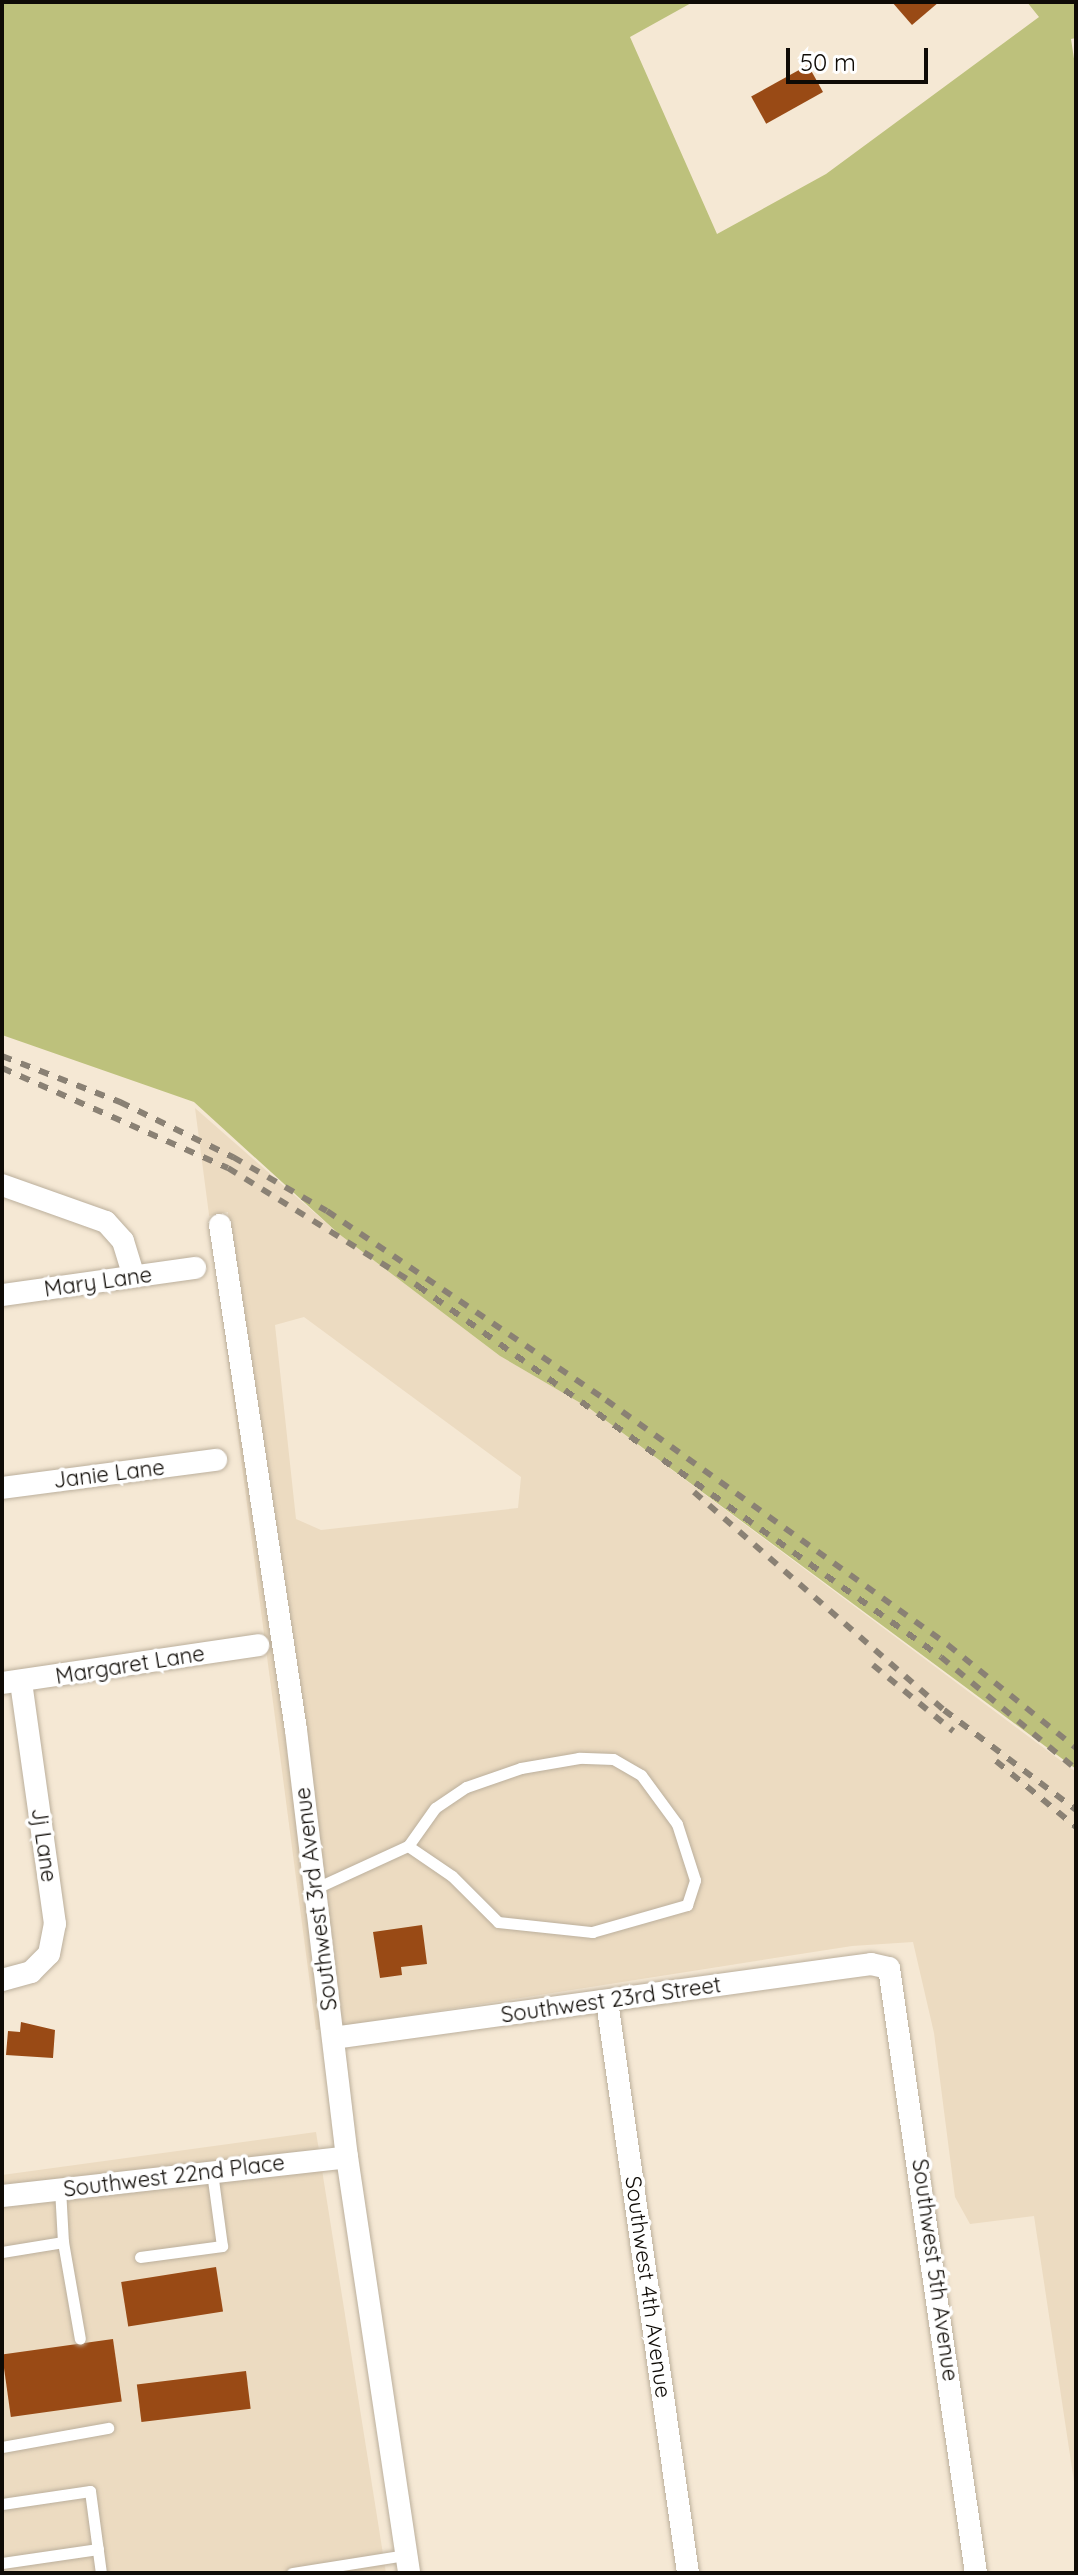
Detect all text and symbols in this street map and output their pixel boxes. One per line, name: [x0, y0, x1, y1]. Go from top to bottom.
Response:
scale bar: [790, 32, 932, 82]
text: 50 m: [800, 47, 856, 77]
street label: Mary Lane: [42, 1261, 154, 1303]
street label: Janie Lane: [52, 1454, 166, 1494]
street label: Margaret Lane: [54, 1640, 206, 1690]
street label: Southwest 3rd Avenue: [289, 1786, 343, 2012]
street label: Jj Lane: [26, 1806, 62, 1884]
street label: Southwest 23rd Street: [499, 1971, 723, 2029]
street label: Southwest 22nd Place: [62, 2149, 286, 2203]
street label: Southwest 5th Avenue: [906, 2157, 964, 2383]
street label: Southwest 4th Avenue: [619, 2174, 677, 2400]

